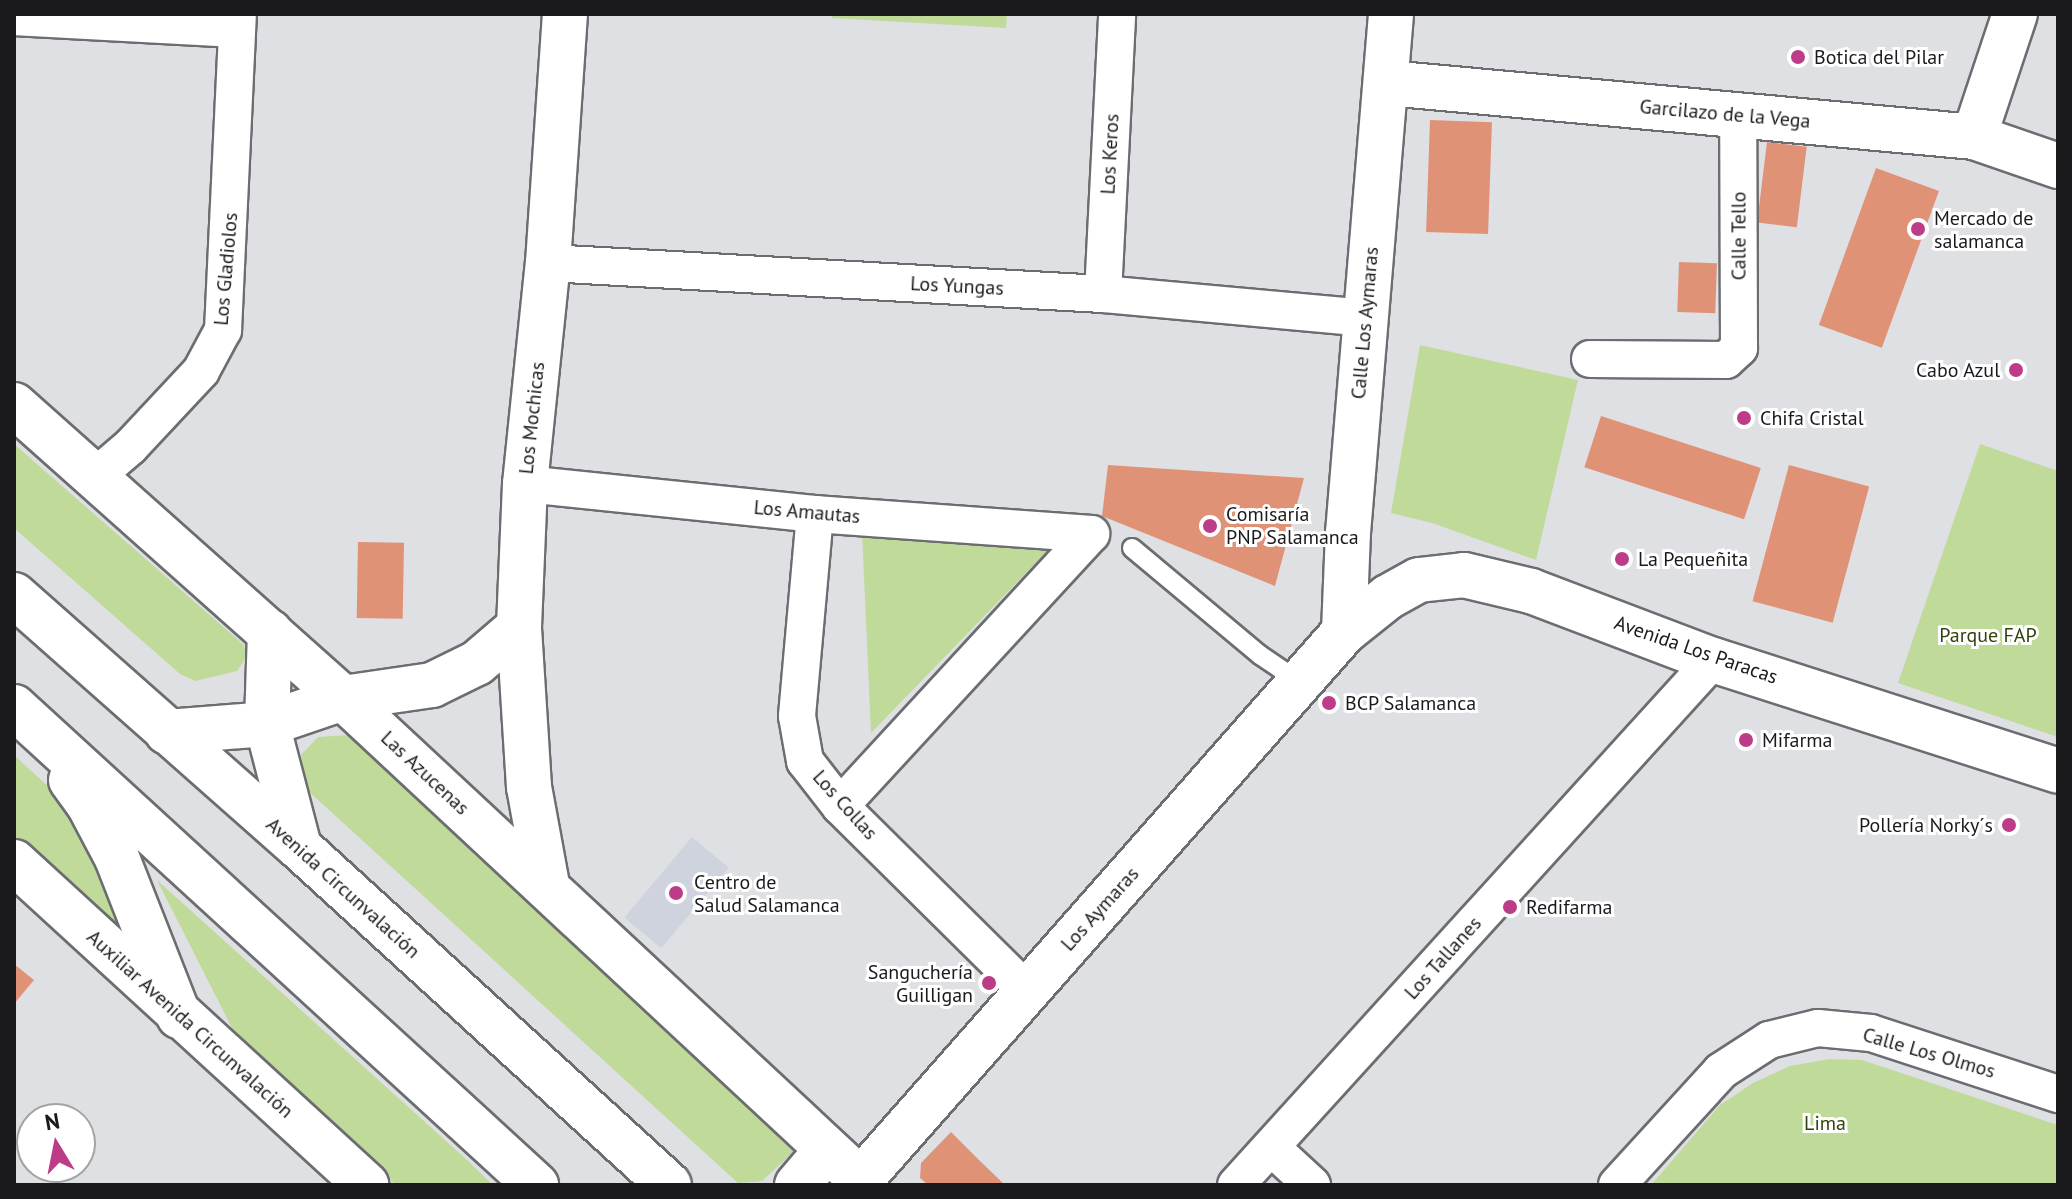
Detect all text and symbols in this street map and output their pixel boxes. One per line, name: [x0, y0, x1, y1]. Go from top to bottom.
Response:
place label: Botica del Pilar: [1814, 45, 1944, 69]
marker: Botica del Pilar: [1789, 48, 1807, 66]
street label: Garcilazo de la Vega: [1638, 95, 1812, 133]
street label: Los Keros: [1096, 113, 1124, 195]
street label: Calle Tello: [1727, 191, 1751, 281]
place label: Mercado de salamanca: [1934, 206, 2033, 253]
street label: Los Gladiolos: [209, 211, 243, 327]
marker: Mercado de salamanca: [1909, 220, 1927, 238]
street label: Calle Los Aymaras: [1346, 246, 1384, 400]
street label: Los Yungas: [909, 272, 1005, 300]
place label: Cabo Azul: [1915, 358, 2000, 382]
street label: Los Mochicas: [514, 361, 550, 475]
marker: Cabo Azul: [2007, 361, 2025, 379]
place label: Chifa Cristal: [1760, 406, 1864, 430]
marker: Chifa Cristal: [1735, 409, 1753, 427]
street label: Los Amautas: [752, 495, 862, 529]
place label: Comisaría PNP Salamanca: [1226, 502, 1359, 549]
marker: Comisaría PNP Salamanca: [1201, 517, 1219, 535]
place label: La Pequeñita: [1638, 547, 1748, 571]
marker: La Pequeñita: [1613, 550, 1631, 568]
street label: Avenida Los Paracas: [1611, 611, 1781, 689]
park label: Parque FAP: [1939, 623, 2037, 647]
place label: BCP Salamanca: [1345, 691, 1477, 715]
marker: BCP Salamanca: [1320, 694, 1338, 712]
street label: Las Azucenas: [376, 726, 474, 820]
place label: Mifarma: [1762, 728, 1832, 752]
marker: Mifarma: [1737, 731, 1755, 749]
street label: Los Collas: [808, 765, 882, 845]
street label: Avenida Circunvalación: [261, 813, 425, 963]
place label: Pollería Norky´s: [1859, 813, 1993, 837]
marker: Pollería Norky´s: [2000, 816, 2018, 834]
street label: Los Aymaras: [1056, 862, 1144, 956]
place label: Centro de Salud Salamanca: [694, 870, 840, 917]
marker: Centro de Salud Salamanca: [665, 882, 687, 904]
place label: Redifarma: [1526, 895, 1612, 919]
marker: Redifarma: [1501, 898, 1519, 916]
street label: Los Tallanes: [1399, 911, 1487, 1005]
street label: Auxiliar Avenida Circunvalación: [82, 925, 298, 1123]
place label: Sanguchería Guilligan: [868, 960, 973, 1007]
marker: Sanguchería Guilligan: [980, 974, 998, 992]
street label: Calle Los Olmos: [1860, 1023, 1998, 1083]
north arrow: [16, 1103, 96, 1183]
text: N: [43, 1106, 62, 1136]
park label: Lima: [1804, 1111, 1846, 1135]

